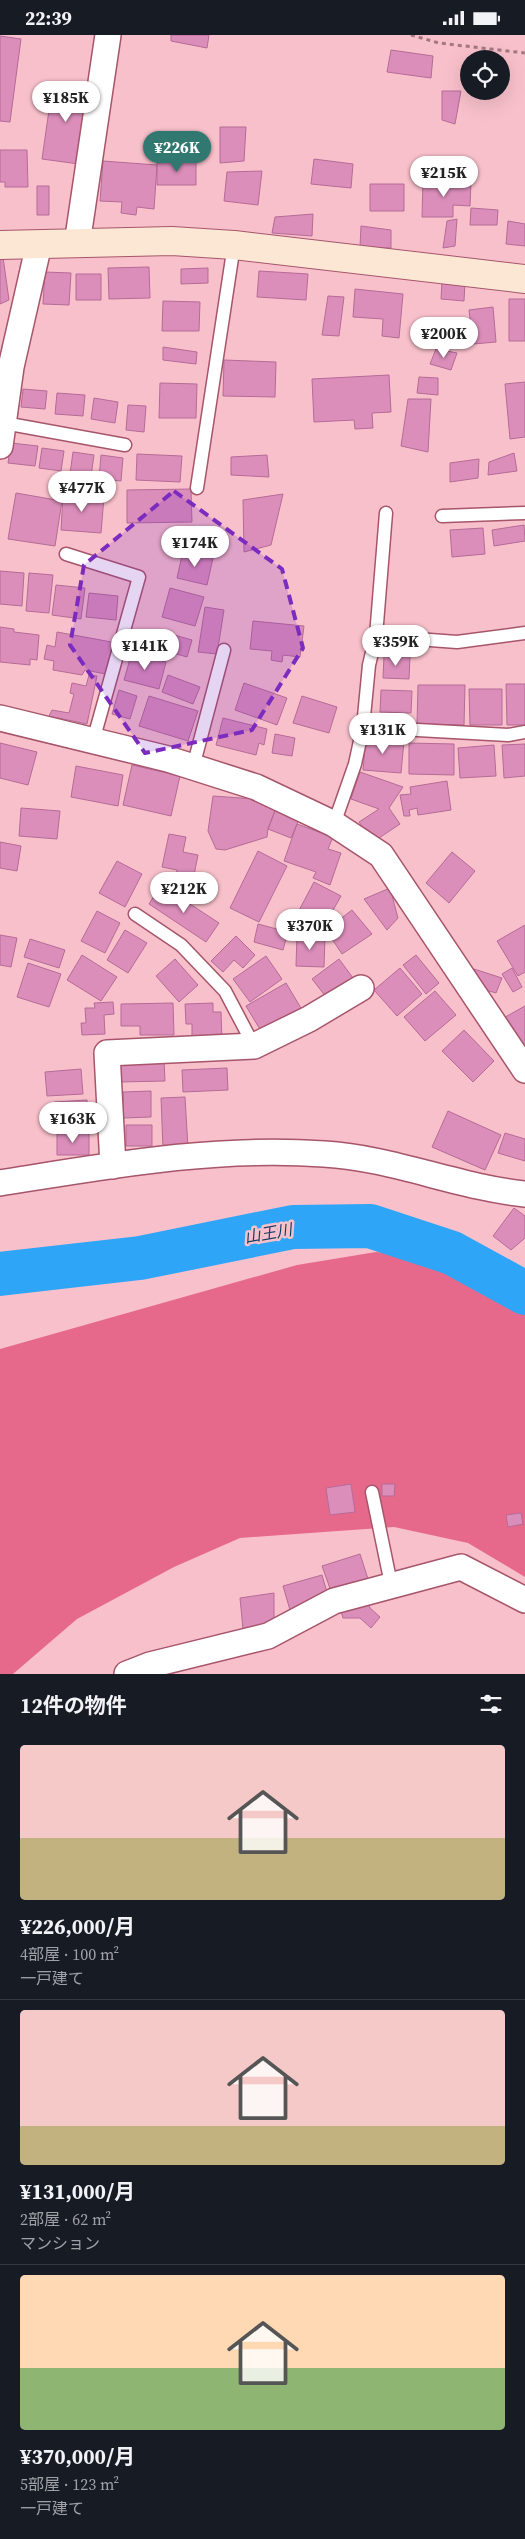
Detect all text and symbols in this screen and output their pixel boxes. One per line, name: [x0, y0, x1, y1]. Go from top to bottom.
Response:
text: 22:39: [25, 5, 72, 31]
map controls: [460, 50, 510, 100]
button: locate: [460, 50, 510, 100]
pin: ¥185K: [31, 81, 101, 123]
text: ¥185K: [43, 86, 89, 108]
pin: ¥226K: [142, 131, 212, 173]
text: ¥226K: [154, 136, 200, 158]
pin: ¥215K: [409, 155, 479, 198]
text: ¥215K: [421, 161, 467, 183]
pin: ¥200K: [409, 317, 479, 359]
text: ¥200K: [421, 322, 467, 344]
pin: ¥477K: [47, 471, 117, 513]
text: ¥477K: [59, 476, 105, 498]
pin: ¥174K: [160, 525, 230, 568]
text: ¥174K: [172, 531, 218, 553]
pin: ¥359K: [361, 625, 431, 667]
pin: ¥141K: [110, 629, 180, 671]
text: ¥359K: [373, 630, 419, 652]
text: ¥141K: [122, 634, 168, 656]
pin: ¥131K: [348, 713, 418, 755]
text: ¥131K: [360, 718, 406, 740]
pin: ¥212K: [149, 871, 219, 914]
text: ¥212K: [161, 877, 207, 899]
pin: ¥370K: [275, 909, 345, 951]
text: ¥370K: [287, 914, 333, 936]
pin: ¥163K: [38, 1101, 108, 1144]
text: ¥163K: [50, 1107, 96, 1129]
water label: 山王川: [242, 1218, 296, 1248]
icon: filters: [477, 1690, 505, 1718]
text: 12件の物件: [20, 1691, 127, 1720]
icon: home: [218, 1777, 308, 1867]
text: ¥226,000/月: [20, 1912, 135, 1941]
text: 4部屋 · 100 m²: [20, 1943, 119, 1965]
text: 一戸建て: [20, 1967, 84, 1989]
icon: home: [218, 2043, 308, 2133]
text: ¥131,000/月: [20, 2177, 135, 2206]
text: 2部屋 · 62 m²: [20, 2208, 111, 2230]
text: マンション: [20, 2232, 100, 2254]
icon: home: [218, 2308, 308, 2398]
text: ¥370,000/月: [20, 2442, 135, 2471]
text: 5部屋 · 123 m²: [20, 2473, 119, 2495]
text: 一戸建て: [20, 2497, 84, 2519]

